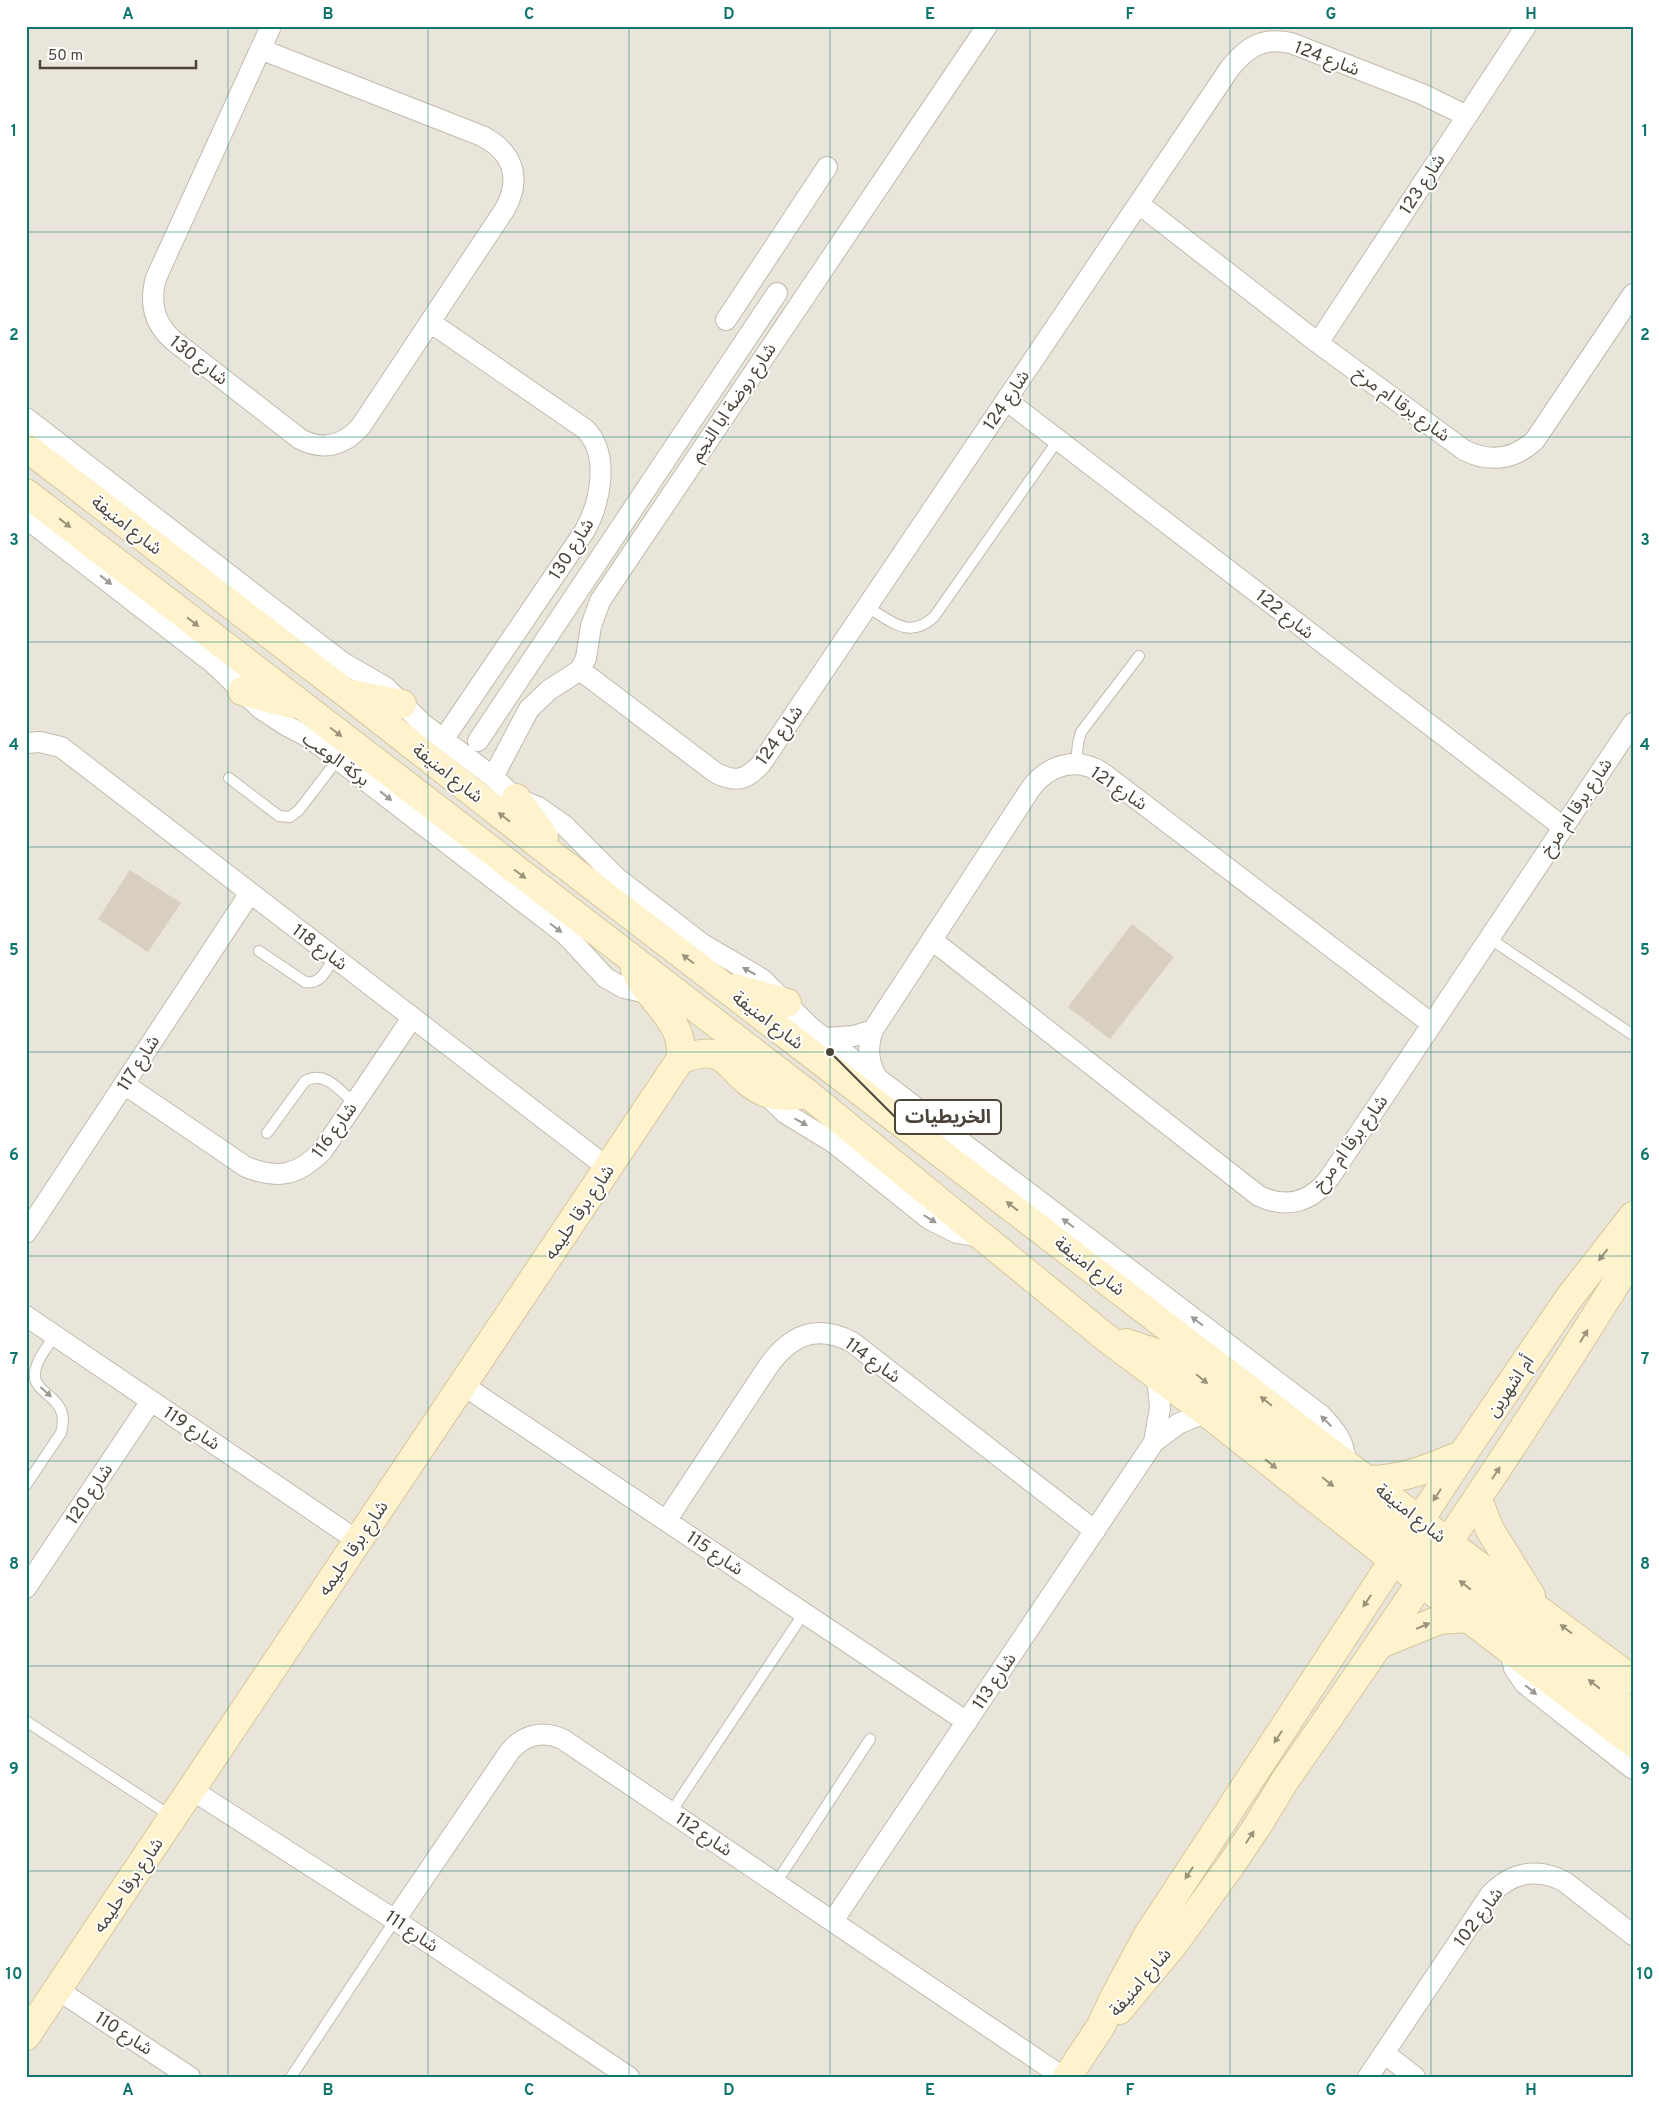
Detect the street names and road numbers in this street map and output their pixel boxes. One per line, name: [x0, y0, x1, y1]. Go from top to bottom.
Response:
street label: شارع 124: [1290, 36, 1362, 83]
street label: شارع 123: [1395, 150, 1452, 220]
street label: شارع 130: [163, 331, 232, 392]
street label: شارع روضة ابا النجم: [686, 339, 783, 467]
street label: شارع برقا ام مرخ: [1348, 363, 1454, 449]
street label: شارع 124: [979, 366, 1037, 436]
street label: شارع امنيفة: [85, 491, 166, 562]
street label: شارع 130: [544, 515, 601, 585]
street label: شارع 122: [1250, 585, 1318, 646]
street label: شارع 124: [751, 701, 810, 771]
street label: بركة الوعب: [297, 728, 373, 792]
street label: شارع امنيفة: [406, 739, 487, 810]
street label: شارع برقا ام مرخ: [1536, 754, 1619, 862]
street label: شارع 121: [1085, 762, 1151, 817]
street label: شارع 118: [286, 920, 351, 977]
street label: شارع امنيفة: [726, 987, 807, 1056]
street label: شارع 117: [113, 1032, 167, 1097]
street label: شارع برقا ام مرخ: [1309, 1091, 1395, 1197]
street label: شارع 116: [307, 1098, 364, 1164]
street label: شارع برقا حليمه: [540, 1161, 621, 1265]
street label: شارع امنيفة: [1048, 1232, 1129, 1303]
street label: شارع 114: [839, 1333, 905, 1390]
street label: أم اشهرين: [1481, 1351, 1541, 1423]
street label: شارع 119: [158, 1402, 224, 1457]
street label: شارع 120: [62, 1460, 120, 1530]
street label: شارع امنيفة: [1369, 1479, 1450, 1550]
street label: شارع برقا حليمه: [314, 1497, 395, 1601]
street label: شارع 115: [681, 1527, 747, 1582]
street label: شارع 113: [968, 1649, 1023, 1715]
street label: شارع 112: [670, 1808, 736, 1863]
street label: شارع برقا حليمه: [89, 1834, 170, 1938]
street label: شارع 102: [1449, 1884, 1510, 1953]
street label: شارع 111: [380, 1906, 442, 1959]
street label: شارع امنيفة: [1105, 1944, 1178, 2023]
street label: شارع 110: [89, 2007, 156, 2062]

